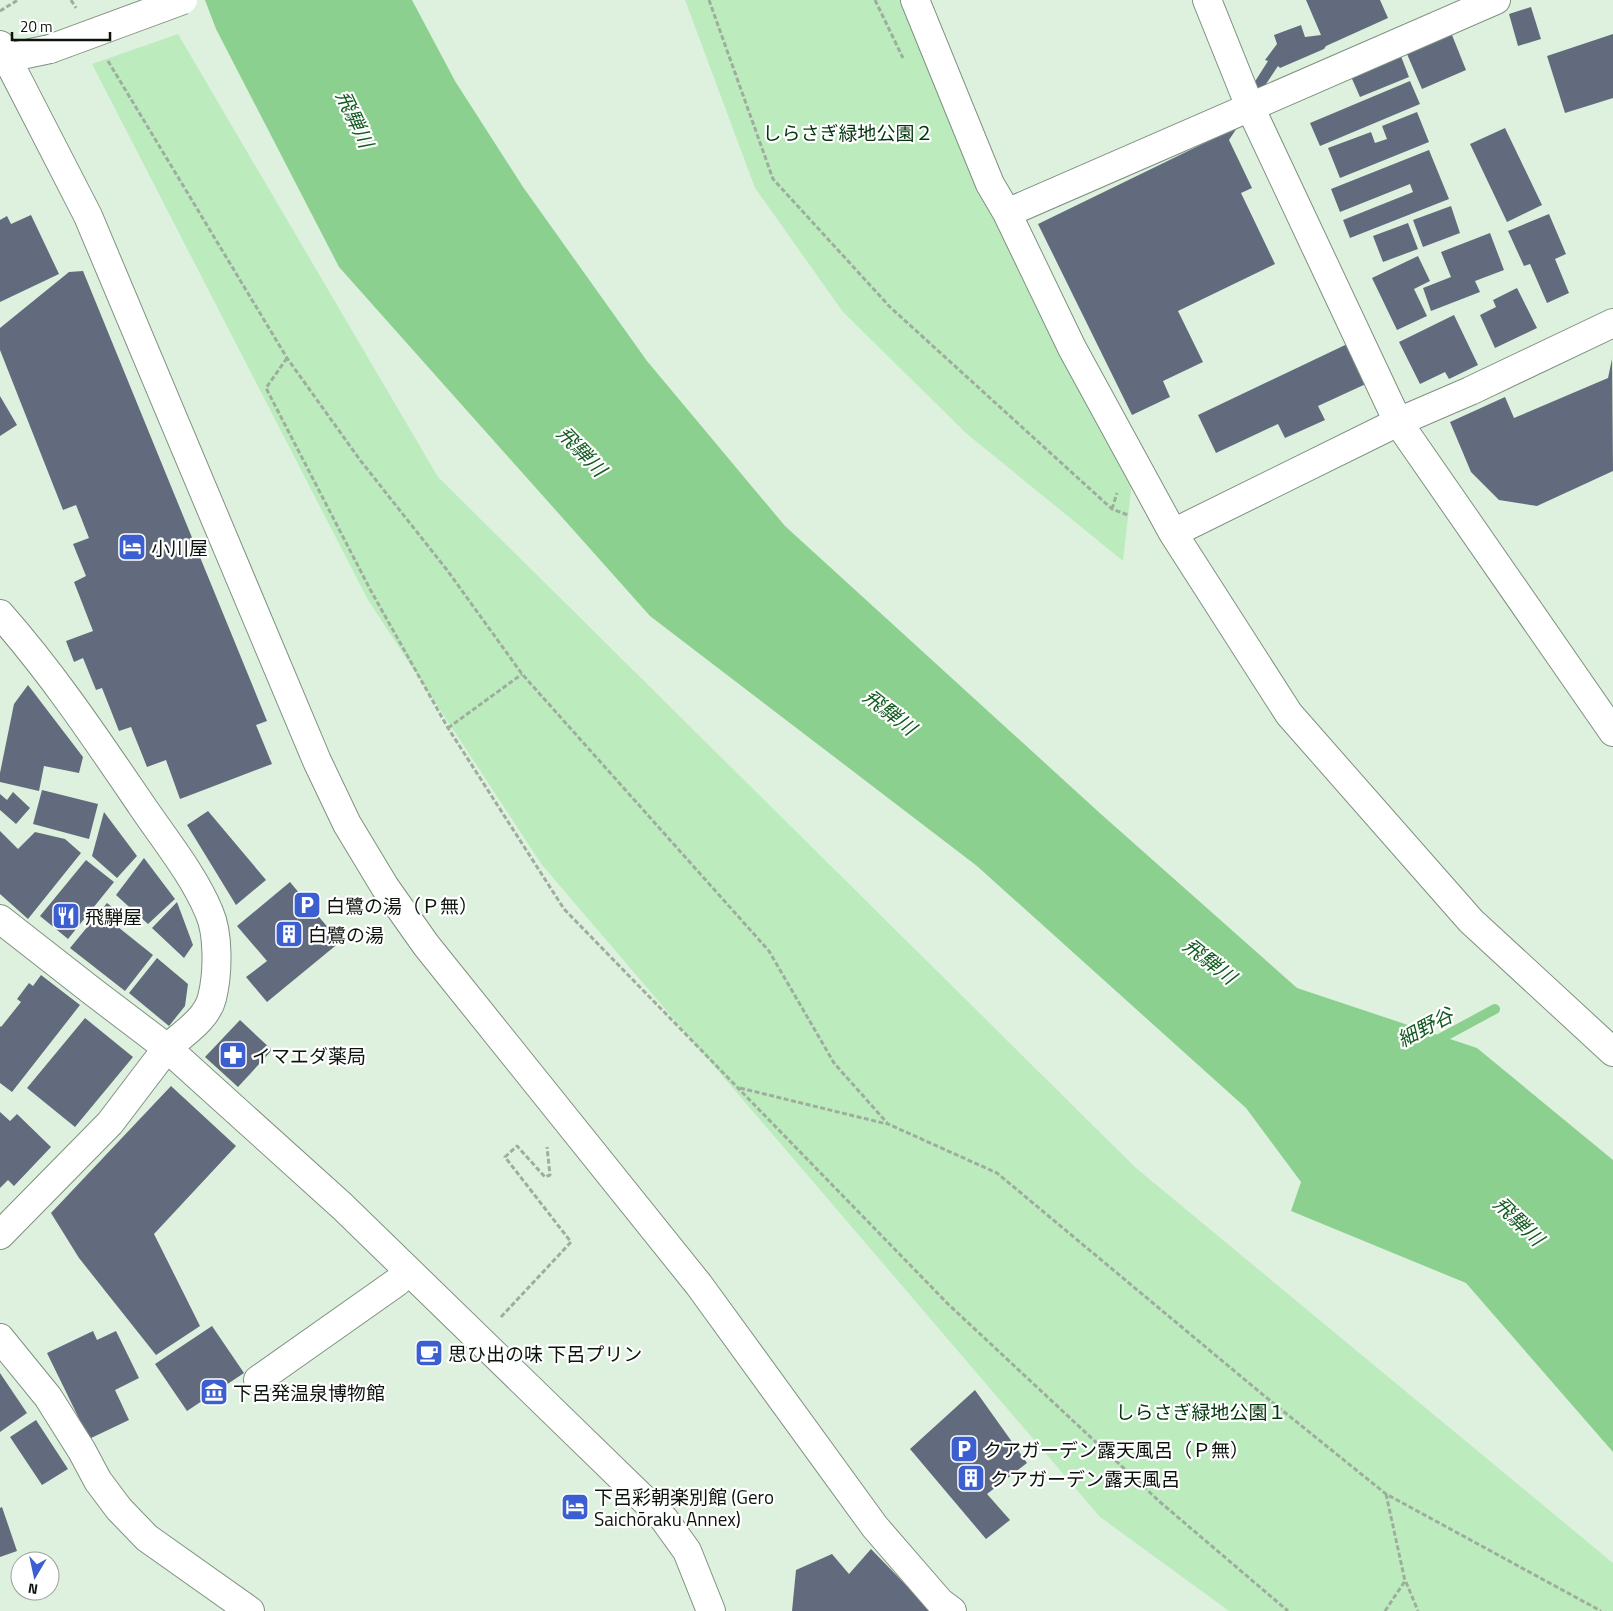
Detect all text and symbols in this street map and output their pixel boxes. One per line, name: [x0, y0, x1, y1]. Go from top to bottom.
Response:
scale bar: [12, 10, 110, 42]
text: 20 m: [20, 15, 53, 38]
water label: 飛騨川: [328, 85, 383, 155]
park label: しらさぎ緑地公園２: [762, 118, 934, 147]
water label: 飛騨川: [550, 419, 615, 485]
hotel icon: 小川屋: [117, 532, 147, 562]
place label: 小川屋: [151, 533, 208, 562]
water label: 飛騨川: [857, 681, 925, 744]
parking icon: 白鷺の湯（Ｐ無）: [292, 890, 322, 920]
place label: 白鷺の湯（Ｐ無）: [326, 891, 478, 920]
restaurant icon: 飛騨屋: [51, 901, 81, 931]
place label: 飛騨屋: [85, 902, 142, 931]
building icon: 白鷺の湯: [274, 919, 304, 949]
place label: 白鷺の湯: [308, 920, 384, 949]
water label: 飛騨川: [1177, 930, 1245, 993]
water label: 細野谷: [1391, 998, 1461, 1055]
pharmacy icon: イマエダ薬局: [218, 1040, 248, 1070]
place label: イマエダ薬局: [252, 1041, 366, 1070]
water label: 飛騨川: [1487, 1189, 1553, 1254]
cafe icon: 思ひ出の味 下呂プリン: [414, 1338, 444, 1368]
place label: 思ひ出の味 下呂プリン: [448, 1339, 642, 1368]
museum icon: 下呂発温泉博物館: [199, 1377, 229, 1407]
place label: 下呂発温泉博物館: [233, 1378, 385, 1407]
park label: しらさぎ緑地公園１: [1115, 1397, 1287, 1426]
parking icon: クアガーデン露天風呂（Ｐ無）: [949, 1434, 979, 1464]
place label: クアガーデン露天風呂（Ｐ無）: [983, 1435, 1249, 1464]
building icon: クアガーデン露天風呂: [956, 1463, 986, 1493]
place label: クアガーデン露天風呂: [990, 1464, 1180, 1493]
place label: 下呂彩朝楽別館 (Gero Saichōraku Annex): [594, 1482, 774, 1533]
hotel icon: 下呂彩朝楽別館 (Gero Saichōraku Annex): [560, 1492, 590, 1522]
north arrow: [10, 1551, 60, 1601]
text: N: [26, 1578, 39, 1600]

